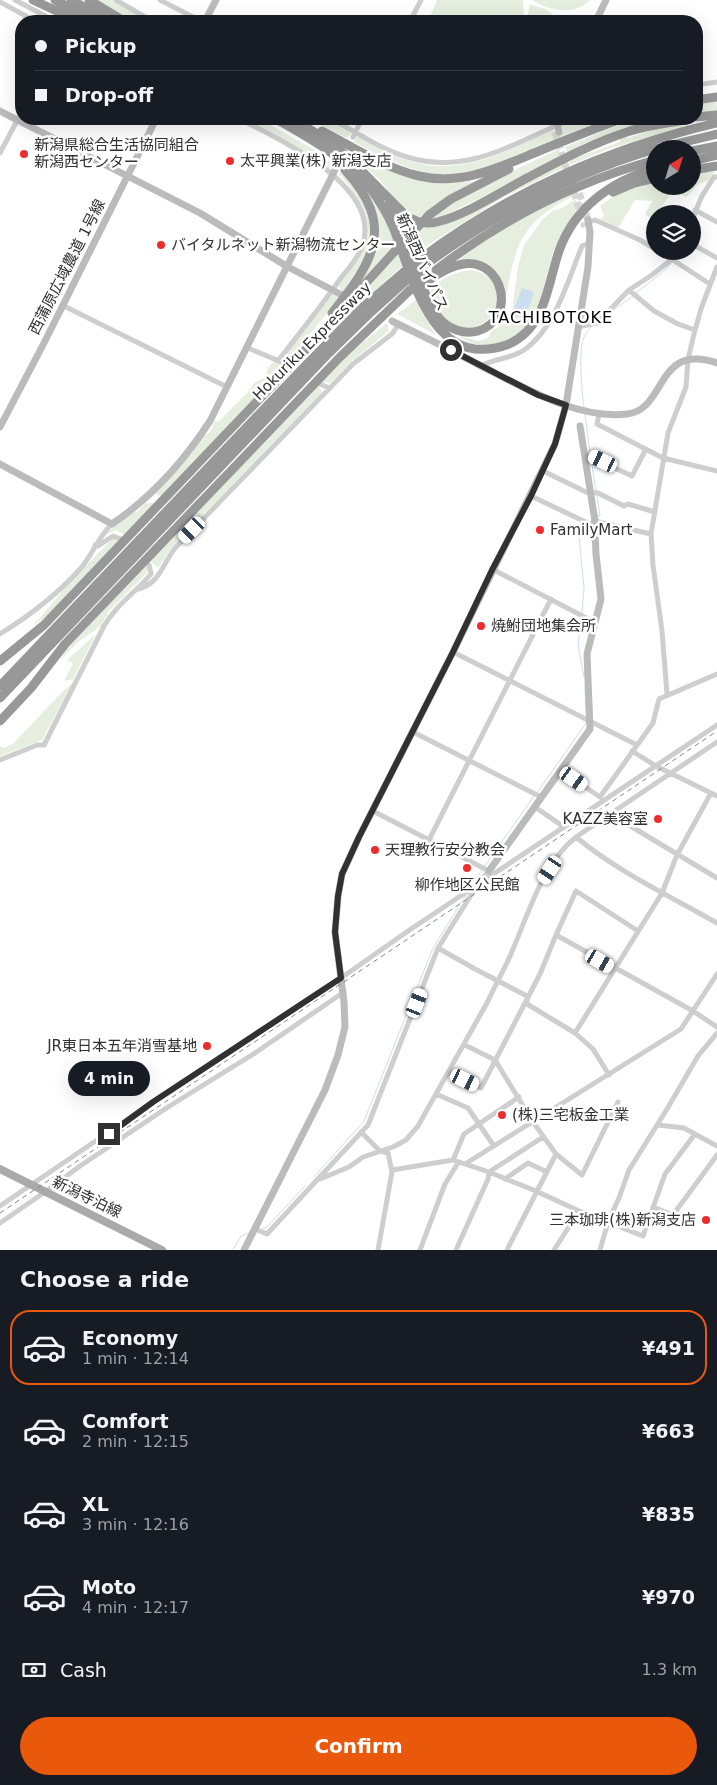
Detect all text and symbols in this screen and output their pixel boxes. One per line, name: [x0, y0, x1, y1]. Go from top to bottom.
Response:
text: Pickup: [65, 35, 136, 57]
text: Drop-off: [65, 84, 153, 106]
place label: 新潟県総合生活協同組合 新潟西センター: [34, 136, 199, 171]
north arrow: [646, 140, 701, 195]
map controls: [646, 140, 701, 260]
marker: 新潟県総合生活協同組合 新潟西センター: [18, 148, 30, 160]
place label: 太平興業(株) 新潟支店: [240, 152, 391, 170]
marker: 太平興業(株) 新潟支店: [224, 155, 236, 167]
street label: 西蒲原広域農道 1号線: [25, 196, 109, 338]
button: layers: [646, 205, 701, 260]
street label: 新潟西バイパス: [392, 211, 452, 313]
place label: バイタルネット新潟物流センター: [171, 236, 395, 254]
marker: バイタルネット新潟物流センター: [155, 239, 167, 251]
street label: Hokuriku Expressway: [249, 278, 375, 404]
district label: TACHIBOTOKE: [488, 308, 613, 327]
route start: [440, 339, 462, 361]
car: [586, 448, 619, 474]
car: [176, 514, 207, 546]
place label: FamilyMart: [550, 521, 633, 539]
marker: FamilyMart: [534, 524, 546, 536]
place label: 焼鮒団地集会所: [491, 617, 596, 635]
marker: 焼鮒団地集会所: [475, 620, 487, 632]
car: [557, 764, 590, 794]
place label: KAZZ美容室: [563, 810, 648, 828]
marker: KAZZ美容室: [652, 813, 664, 825]
place label: 天理教行安分教会: [385, 841, 505, 859]
marker: 天理教行安分教会: [369, 844, 381, 856]
car: [535, 853, 564, 887]
marker: 柳作地区公民館: [461, 862, 473, 874]
place label: 柳作地区公民館: [414, 876, 520, 894]
car: [583, 947, 616, 975]
car: [404, 986, 429, 1020]
place label: JR東日本五年消雪基地: [46, 1037, 197, 1055]
marker: JR東日本五年消雪基地: [201, 1040, 213, 1052]
callout: 4 min: [68, 1062, 150, 1096]
car: [448, 1067, 481, 1093]
text: 4 min: [84, 1069, 134, 1088]
place label: (株)三宅板金工業: [512, 1106, 629, 1124]
marker: (株)三宅板金工業: [496, 1109, 508, 1121]
route end: [98, 1123, 120, 1145]
street label: 新潟寺泊線: [49, 1172, 125, 1222]
place label: 三本珈琲(株)新潟支店: [549, 1211, 696, 1229]
marker: 三本珈琲(株)新潟支店: [700, 1214, 712, 1226]
text: Choose a ride: [20, 1267, 189, 1292]
icon: car: [22, 1325, 67, 1370]
text: Economy: [82, 1327, 178, 1349]
text: ¥491: [642, 1337, 695, 1359]
text: 1 min · 12:14: [82, 1349, 189, 1368]
icon: car: [22, 1408, 67, 1453]
text: Comfort: [82, 1410, 169, 1432]
text: ¥663: [642, 1420, 695, 1442]
text: 2 min · 12:15: [82, 1432, 189, 1451]
icon: car: [22, 1491, 67, 1536]
text: XL: [82, 1493, 109, 1515]
text: ¥835: [642, 1503, 695, 1525]
text: 3 min · 12:16: [82, 1515, 189, 1534]
icon: car: [22, 1574, 67, 1619]
text: Moto: [82, 1576, 136, 1598]
text: ¥970: [642, 1586, 695, 1608]
text: 4 min · 12:17: [82, 1598, 189, 1617]
icon: cash: [20, 1656, 48, 1684]
text: Cash: [60, 1659, 107, 1681]
text: 1.3 km: [642, 1660, 697, 1679]
button: Confirm: [20, 1717, 697, 1775]

